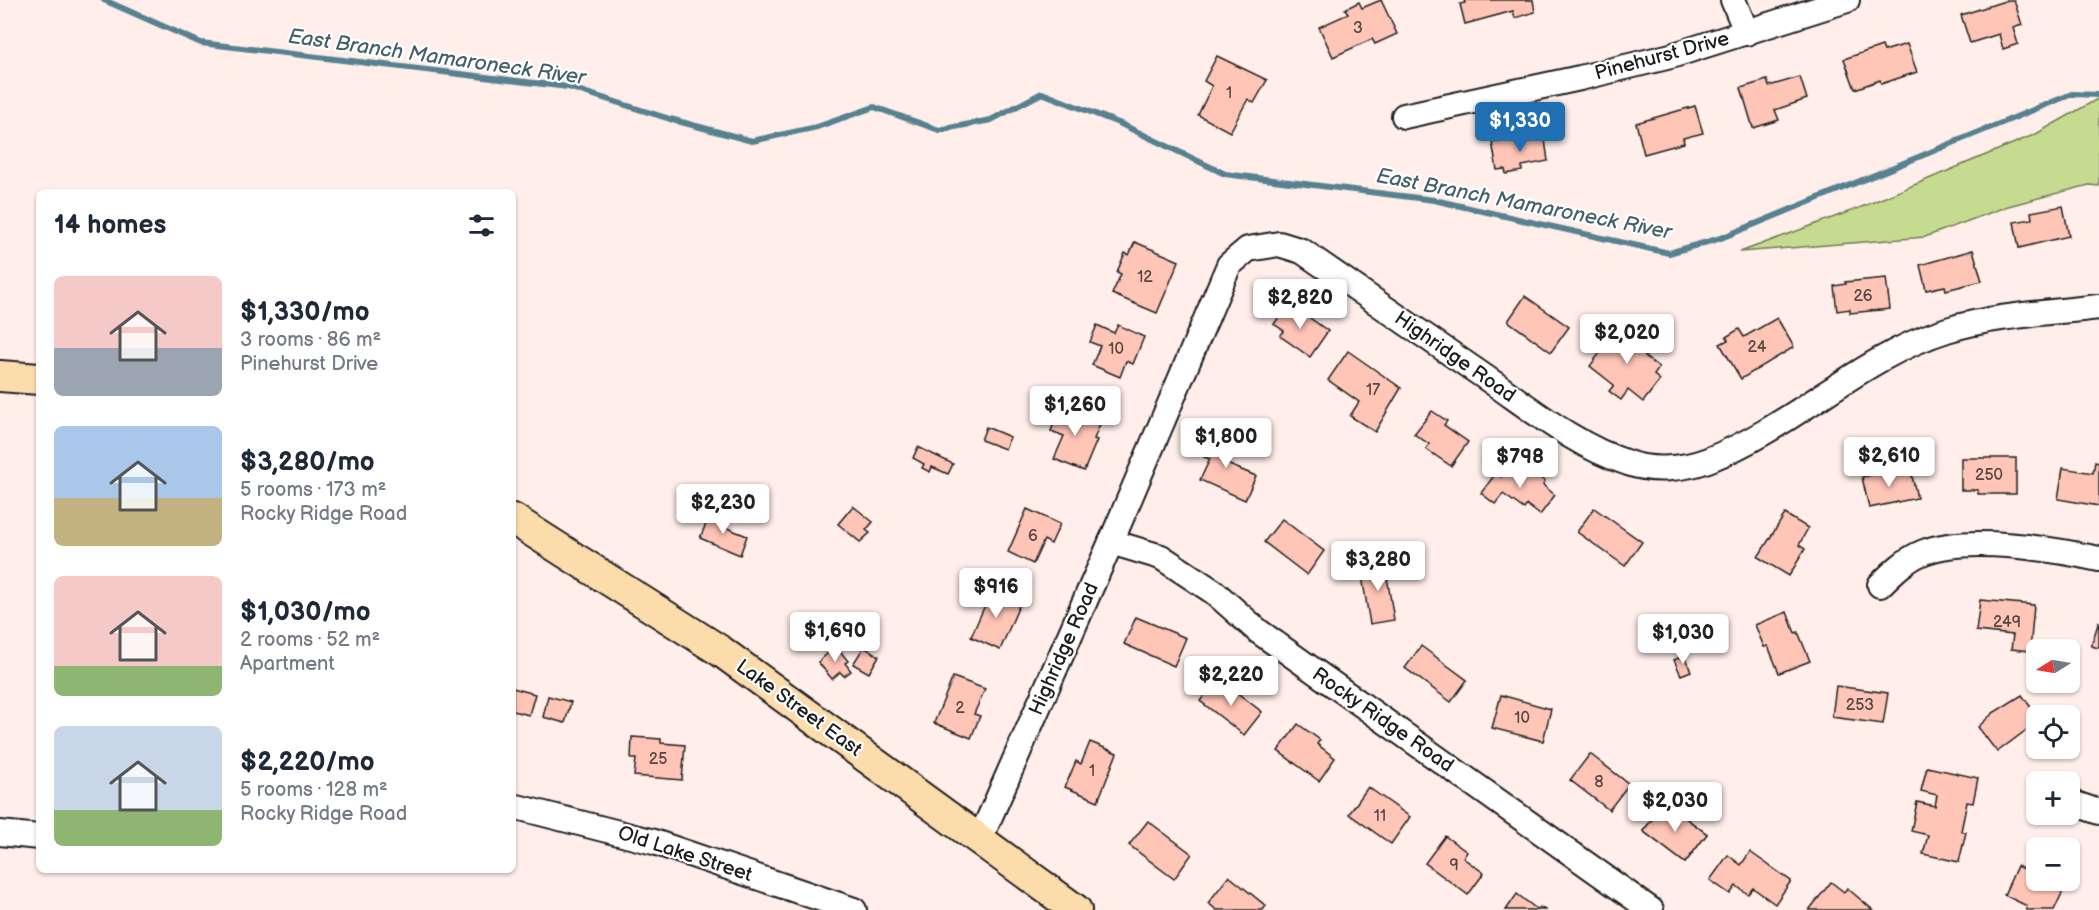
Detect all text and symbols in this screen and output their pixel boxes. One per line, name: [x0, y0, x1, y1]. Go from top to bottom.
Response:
house number: 3: [1353, 19, 1363, 38]
water label: East Branch Mamaroneck River: [287, 24, 589, 90]
street label: Pinehurst Drive: [1592, 26, 1732, 85]
house number: 1: [1226, 84, 1232, 103]
pin: $1,330: [1471, 102, 1569, 153]
text: $1,330: [1489, 109, 1551, 133]
water label: East Branch Mamaroneck River: [1374, 163, 1675, 245]
icon: filters: [465, 209, 498, 242]
text: 14 homes: [54, 210, 166, 241]
house number: 12: [1137, 268, 1153, 287]
pin: $2,820: [1251, 279, 1349, 330]
text: $2,820: [1267, 286, 1333, 310]
house number: 26: [1853, 287, 1873, 306]
text: $1,330/mo: [240, 297, 370, 328]
icon: home: [102, 300, 174, 372]
street label: Highridge Road: [1390, 306, 1520, 408]
pin: $2,020: [1578, 314, 1676, 365]
text: $2,020: [1594, 321, 1660, 345]
text: 3 rooms · 86 m²: [240, 328, 381, 352]
house number: 24: [1748, 338, 1767, 357]
house number: 10: [1108, 340, 1124, 359]
text: Pinehurst Drive: [240, 352, 378, 376]
house number: 17: [1366, 381, 1380, 400]
pin: $1,260: [1026, 386, 1124, 437]
text: $1,260: [1044, 393, 1106, 417]
pin: $1,800: [1177, 418, 1275, 469]
text: $1,800: [1195, 425, 1257, 449]
pin: $2,610: [1840, 437, 1938, 488]
pin: $798: [1484, 438, 1556, 489]
text: $2,610: [1858, 444, 1920, 468]
text: $798: [1496, 445, 1544, 469]
text: $3,280/mo: [240, 447, 375, 478]
icon: home: [102, 450, 174, 522]
house number: 250: [1975, 466, 2003, 485]
text: 5 rooms · 173 m²: [240, 478, 386, 502]
pin: $2,230: [674, 484, 772, 535]
text: $2,230: [690, 491, 756, 515]
text: Rocky Ridge Road: [240, 502, 407, 526]
house number: 6: [1028, 527, 1038, 546]
pin: $3,280: [1329, 541, 1427, 592]
text: $3,280: [1345, 548, 1411, 572]
pin: $916: [960, 568, 1032, 619]
text: $916: [973, 575, 1019, 599]
street label: Highridge Road: [1024, 579, 1104, 719]
text: $1,030/mo: [240, 597, 371, 628]
icon: home: [102, 600, 174, 672]
pin: $1,690: [786, 612, 884, 663]
house number: 249: [1993, 613, 2021, 632]
pin: $1,030: [1634, 614, 1732, 665]
text: $1,690: [804, 619, 866, 643]
text: $1,030: [1652, 621, 1714, 645]
text: 2 rooms · 52 m²: [240, 628, 380, 652]
north arrow: [2026, 639, 2080, 693]
map controls: [2026, 639, 2080, 891]
text: Apartment: [240, 652, 335, 676]
street label: Lake Street East: [732, 654, 866, 762]
pin: $2,220: [1182, 656, 1280, 707]
street label: Rocky Ridge Road: [1308, 662, 1458, 778]
text: $2,220: [1198, 663, 1264, 687]
house number: 253: [1846, 696, 1874, 715]
house number: 2: [955, 699, 965, 718]
button: locate: [2026, 705, 2080, 759]
house number: 10: [1514, 709, 1530, 728]
text: $2,220/mo: [240, 747, 375, 778]
icon: home: [102, 750, 174, 822]
house number: 25: [649, 750, 667, 769]
house number: 1: [1089, 762, 1095, 781]
button: +: [2026, 771, 2080, 825]
house number: 8: [1594, 773, 1604, 792]
text: 5 rooms · 128 m²: [240, 778, 388, 802]
pin: $2,030: [1626, 782, 1724, 833]
text: $2,030: [1642, 789, 1708, 813]
text: Rocky Ridge Road: [240, 802, 407, 826]
house number: 11: [1374, 807, 1386, 826]
street label: Old Lake Street: [615, 821, 755, 887]
button: −: [2026, 837, 2080, 891]
house number: 9: [1449, 856, 1459, 875]

